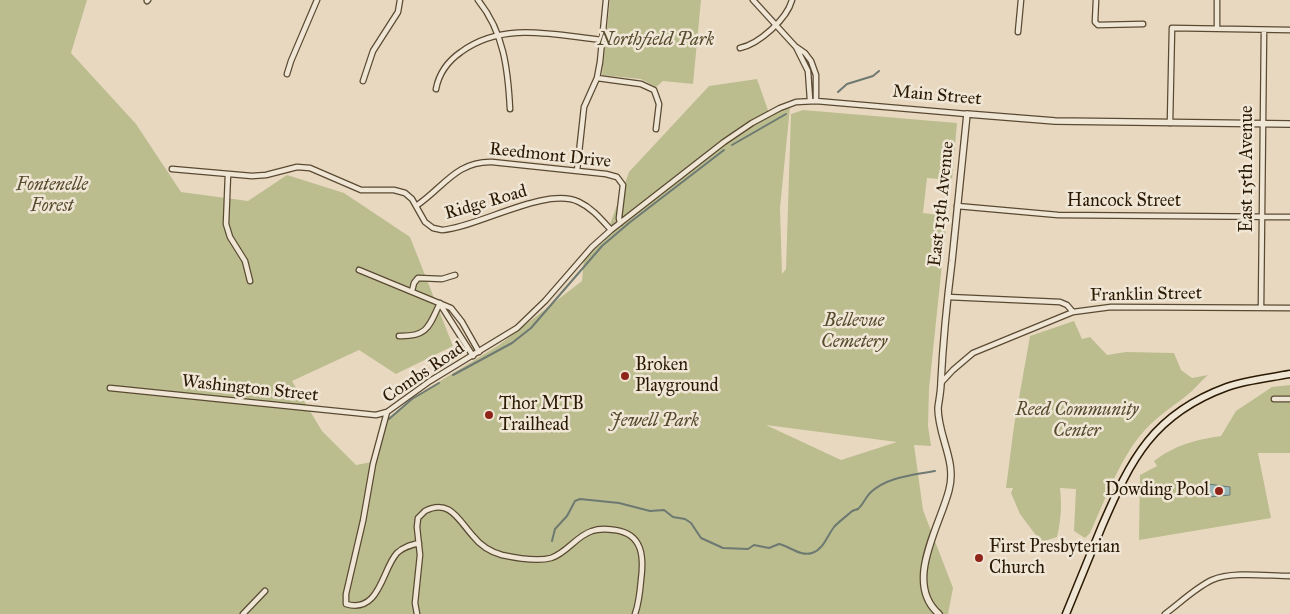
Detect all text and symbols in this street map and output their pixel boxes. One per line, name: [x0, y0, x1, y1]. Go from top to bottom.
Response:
park label: Northfield Park: [598, 30, 714, 52]
street label: Main Street: [892, 81, 982, 111]
street label: East 15th Avenue: [1237, 106, 1259, 232]
street label: Reedmont Drive: [488, 139, 612, 173]
street label: East 13th Avenue: [925, 140, 959, 268]
park label: Fontenelle Forest: [16, 175, 88, 218]
street label: Ridge Road: [442, 181, 530, 225]
street label: Hancock Street: [1067, 191, 1181, 213]
street label: Franklin Street: [1090, 283, 1202, 307]
park label: Bellevue Cemetery: [821, 311, 887, 354]
street label: Combs Road: [379, 338, 469, 408]
place label: Broken Playground: [635, 355, 719, 398]
marker: Broken Playground: [619, 370, 631, 382]
street label: Washington Street: [181, 371, 319, 407]
place label: Thor MTB Trailhead: [499, 394, 584, 436]
park label: Reed Community Center: [1016, 400, 1138, 442]
marker: Thor MTB Trailhead: [483, 409, 495, 421]
park label: Jewell Park: [609, 411, 699, 433]
place label: Dowding Pool: [1105, 480, 1209, 502]
marker: Dowding Pool: [1213, 485, 1225, 497]
place label: First Presbyterian Church: [989, 537, 1120, 580]
marker: First Presbyterian Church: [973, 552, 985, 564]

